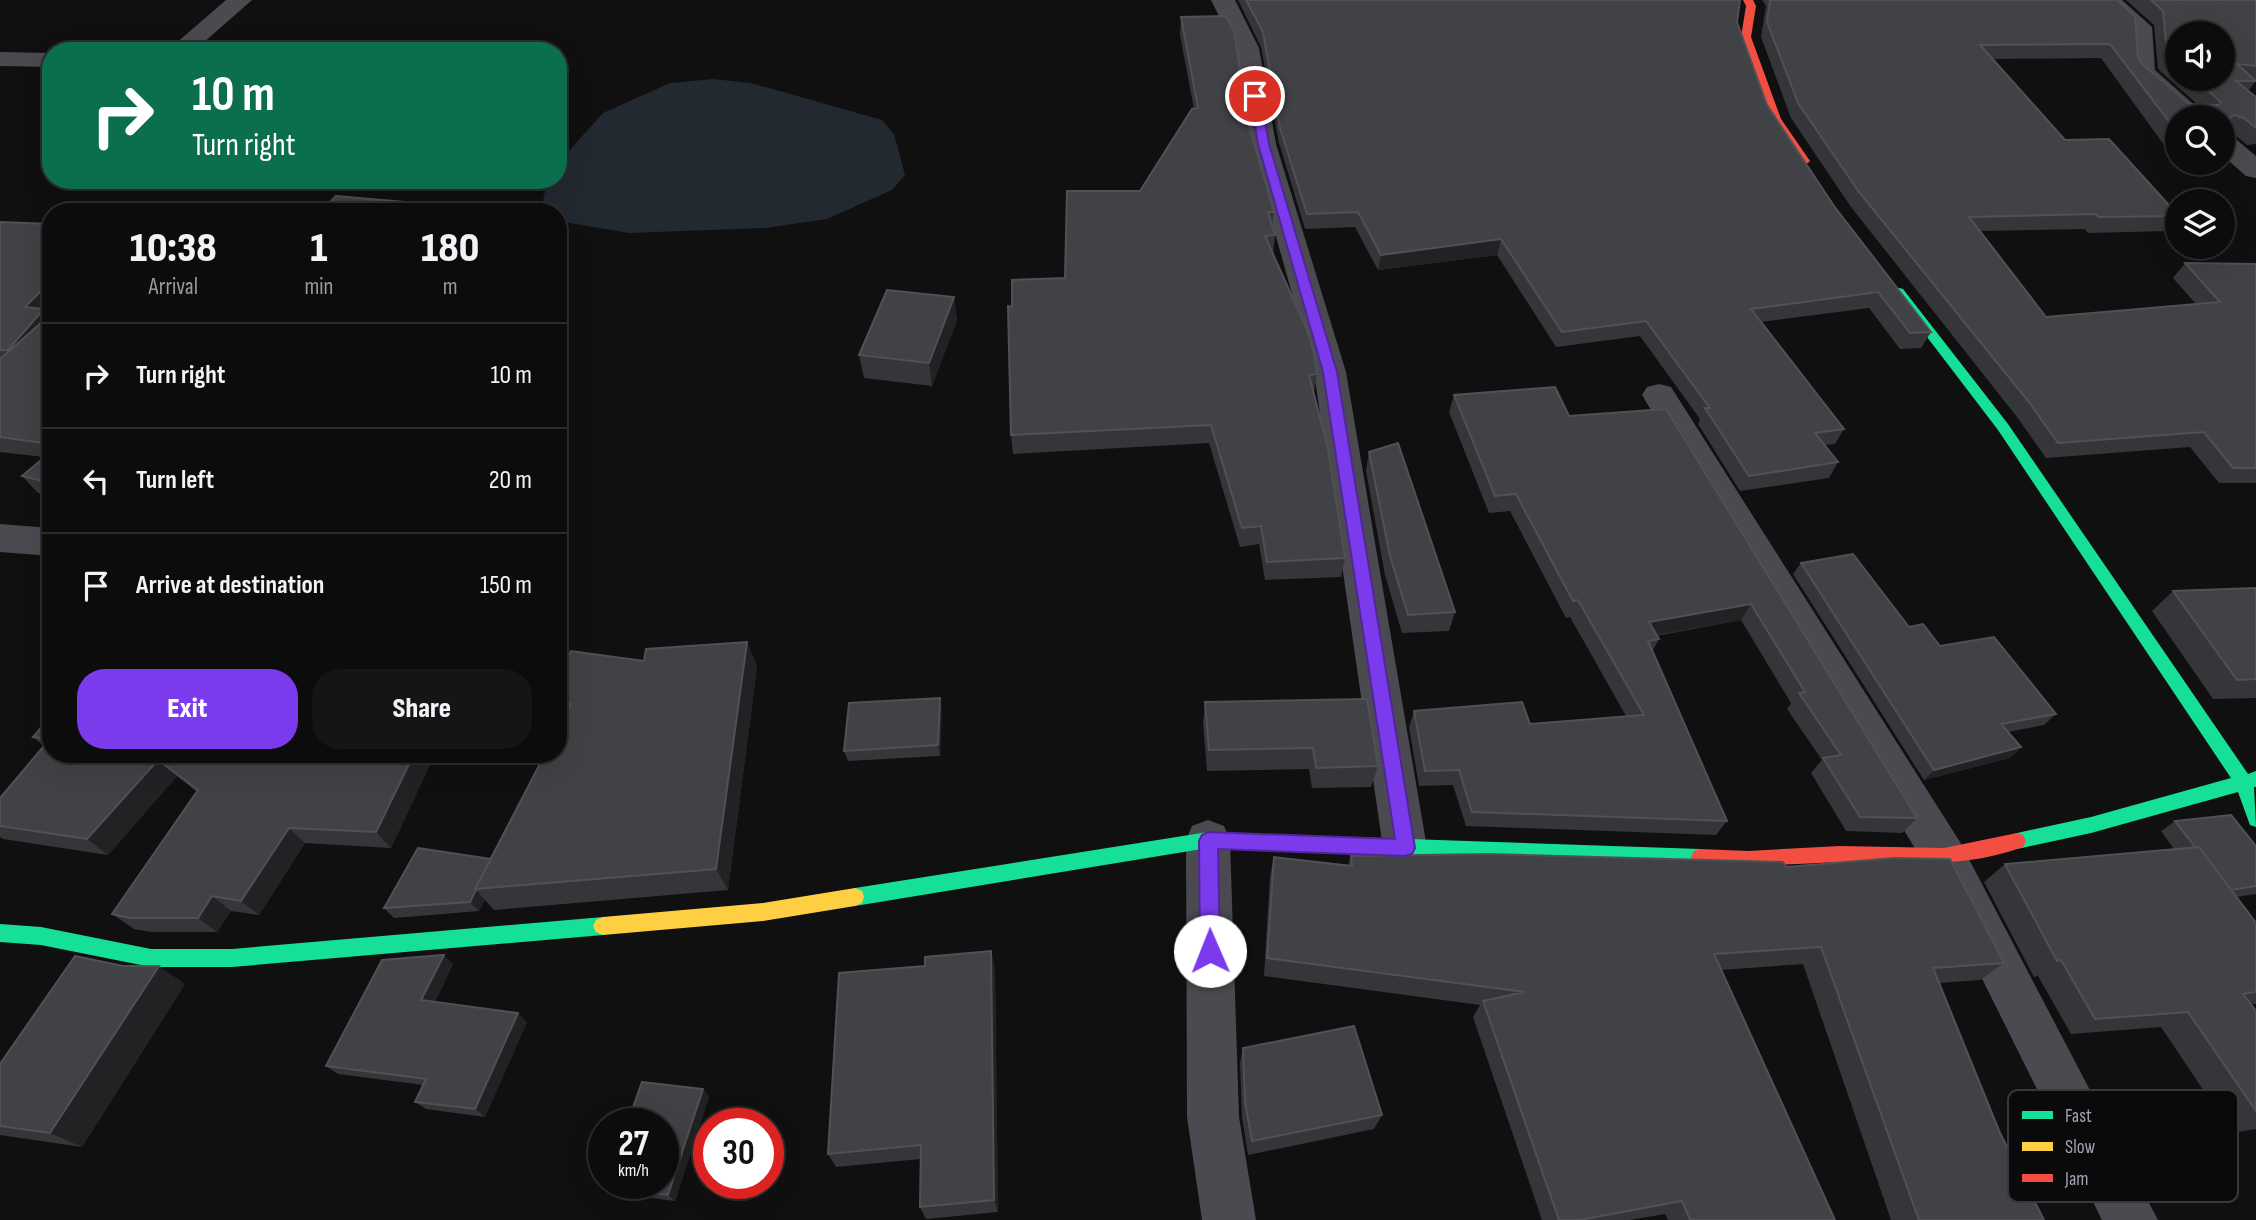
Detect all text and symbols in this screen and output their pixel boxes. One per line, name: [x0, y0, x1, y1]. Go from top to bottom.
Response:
map controls: [2165, 21, 2235, 259]
button: sound: [2165, 21, 2235, 91]
text: 10 m: [192, 66, 275, 125]
pin: [1225, 66, 1285, 126]
icon: right: [77, 70, 168, 161]
icon: arrive: [1236, 77, 1274, 115]
button: search: [2165, 105, 2235, 175]
text: Turn right: [192, 126, 296, 165]
button: layers: [2165, 189, 2235, 259]
text: 10:38: [130, 223, 217, 274]
text: 1: [310, 223, 328, 274]
text: 180: [421, 223, 479, 274]
text: Arrival: [149, 273, 198, 301]
text: min: [304, 273, 333, 301]
text: m: [443, 273, 458, 301]
icon: right: [77, 357, 115, 395]
text: Turn right: [136, 360, 225, 391]
text: 10 m: [490, 360, 532, 391]
icon: left: [77, 462, 115, 500]
text: Turn left: [136, 465, 214, 496]
text: 20 m: [489, 465, 532, 496]
icon: arrive: [77, 567, 115, 605]
text: Arrive at destination: [136, 570, 324, 601]
text: 150 m: [480, 570, 532, 601]
button: Exit: [77, 669, 298, 749]
button: Share: [312, 669, 532, 749]
position arrow: [1173, 914, 1247, 988]
legend: [2008, 1090, 2238, 1202]
text: Fast: [2065, 1105, 2092, 1128]
speed limit sign: 30: [693, 1108, 784, 1199]
text: 27: [618, 1123, 649, 1166]
text: Slow: [2065, 1136, 2095, 1159]
text: km/h: [618, 1160, 649, 1181]
text: Jam: [2064, 1168, 2088, 1191]

